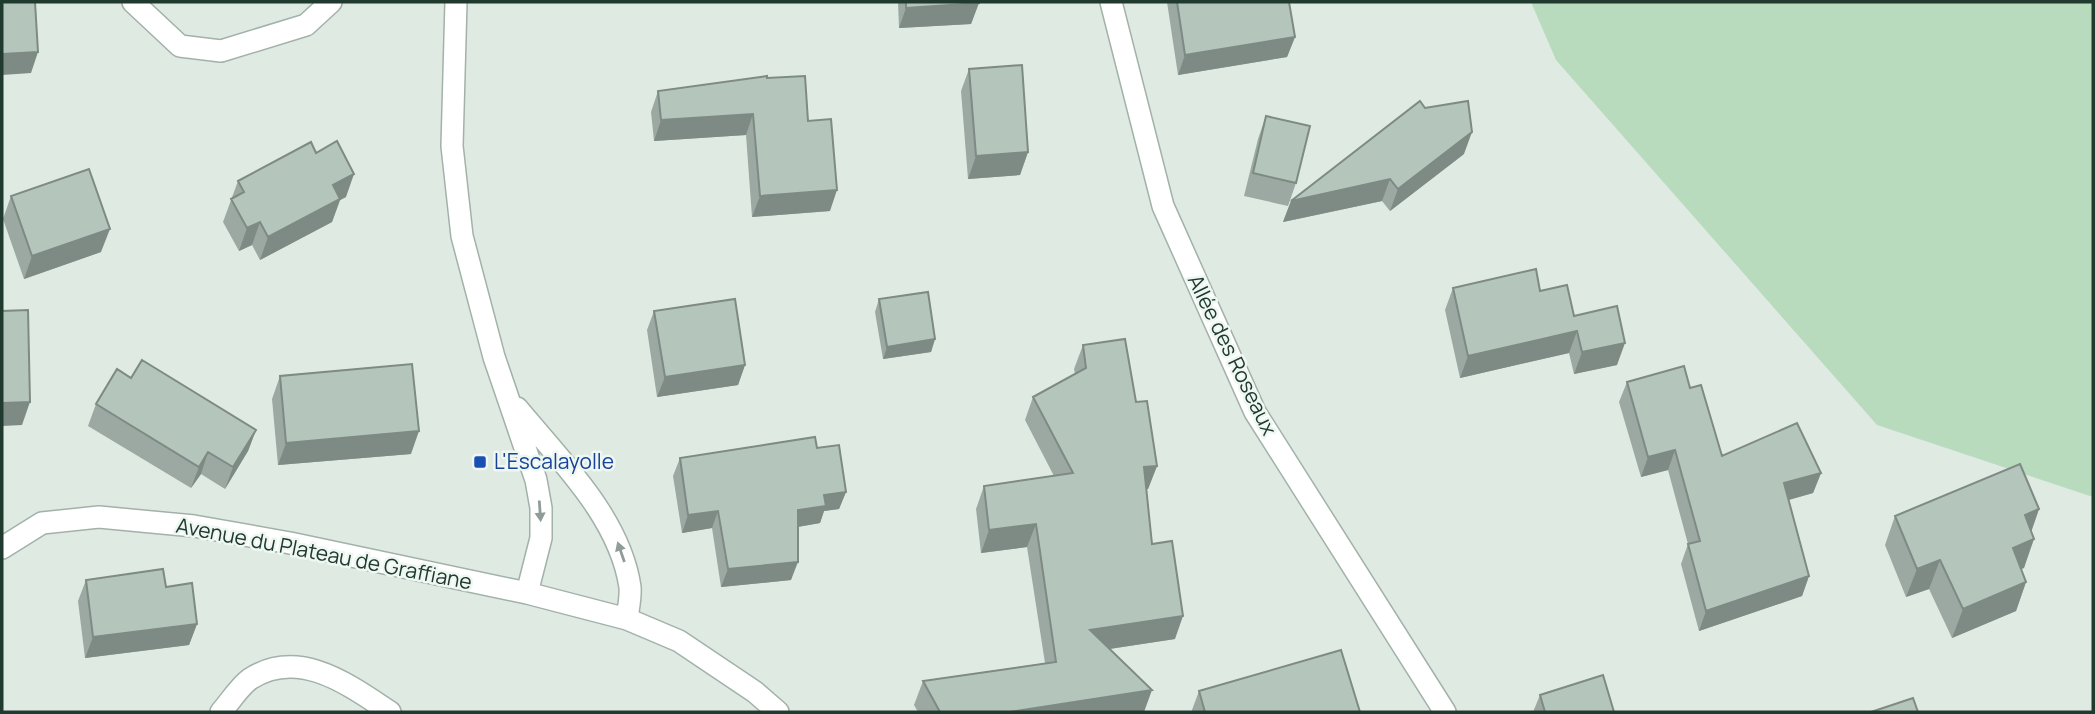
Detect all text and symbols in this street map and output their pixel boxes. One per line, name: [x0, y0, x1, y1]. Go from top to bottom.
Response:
street label: Allée des Roseaux: [1182, 269, 1284, 440]
place label: L'Escalayolle: [494, 447, 614, 475]
marker: L'Escalayolle: [472, 454, 488, 470]
one-way arrow: [535, 500, 546, 522]
street label: Avenue du Plateau de Graffiane: [174, 511, 475, 595]
one-way arrow: [615, 541, 626, 562]

